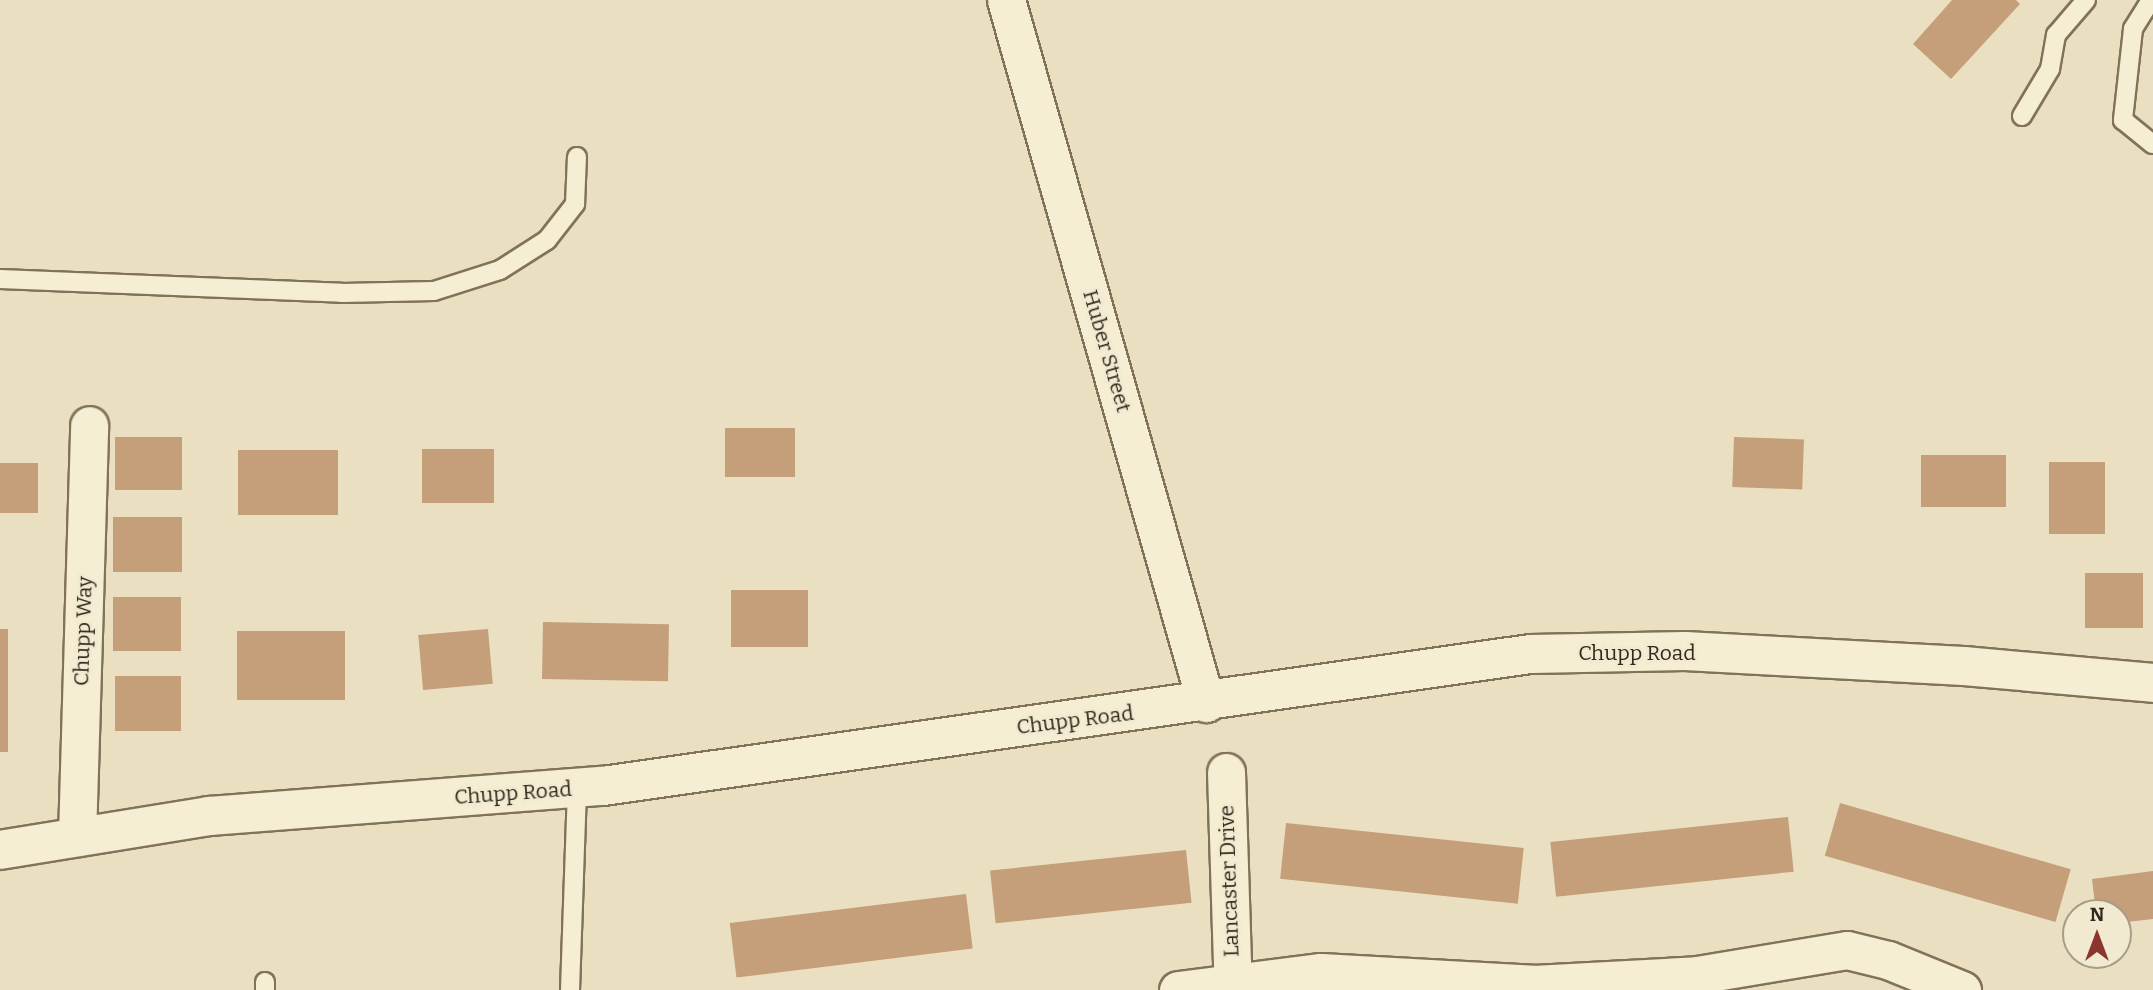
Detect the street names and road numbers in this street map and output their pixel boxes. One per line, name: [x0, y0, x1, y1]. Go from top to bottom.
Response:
street label: Huber Street: [1078, 287, 1136, 415]
street label: Chupp Way: [68, 576, 98, 686]
street label: Chupp Road: [1578, 640, 1696, 666]
street label: Chupp Road: [1015, 700, 1135, 740]
street label: Chupp Road: [453, 776, 573, 810]
street label: Lancaster Drive: [1214, 805, 1244, 957]

